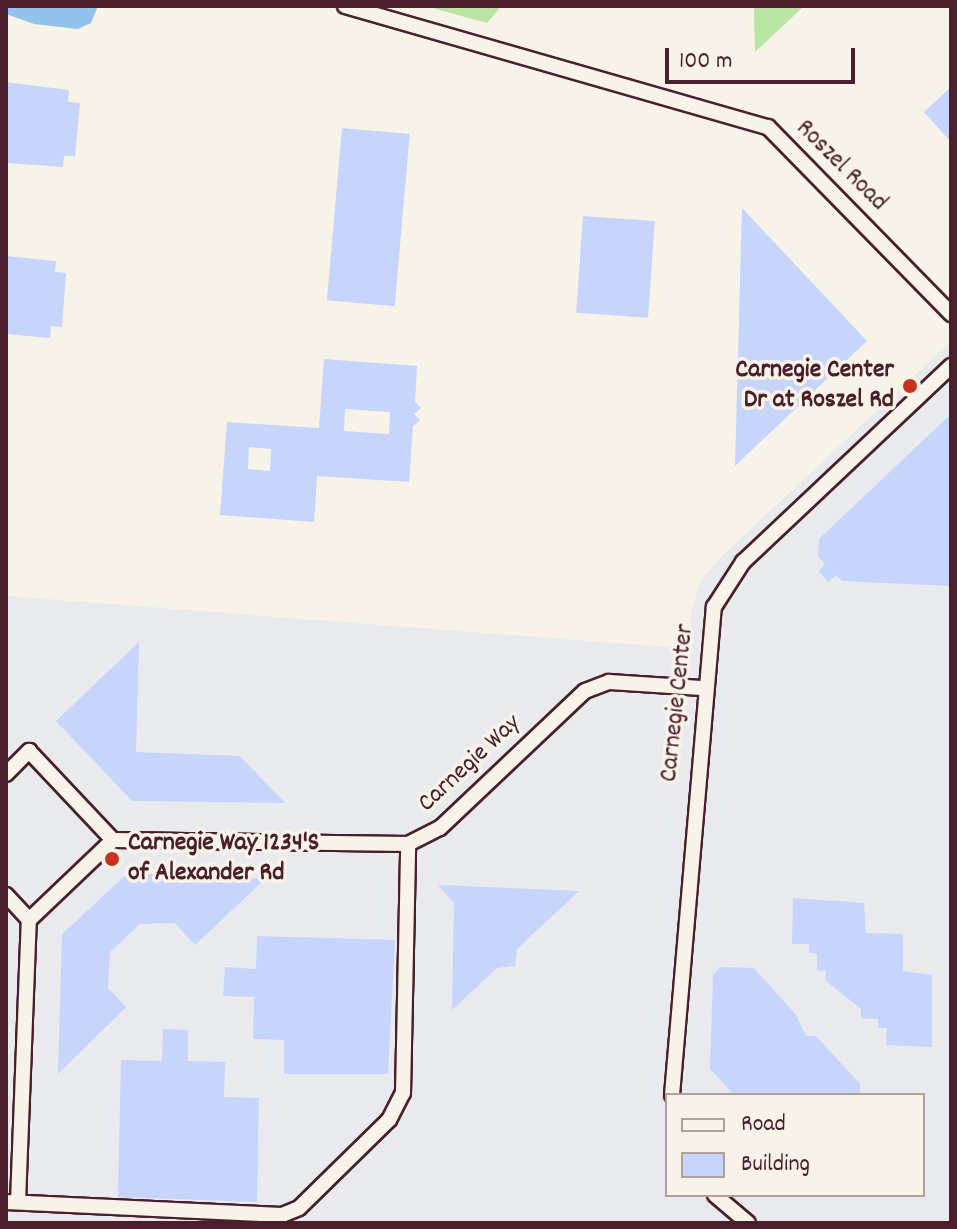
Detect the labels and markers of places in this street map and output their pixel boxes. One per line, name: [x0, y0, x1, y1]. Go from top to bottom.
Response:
place label: Carnegie Center Dr at Roszel Rd: [735, 355, 894, 416]
marker: Carnegie Center Dr at Roszel Rd: [901, 377, 919, 395]
place label: Carnegie Way 1234'S of Alexander Rd: [128, 828, 319, 890]
marker: Carnegie Way 1234'S of Alexander Rd: [103, 850, 121, 868]

